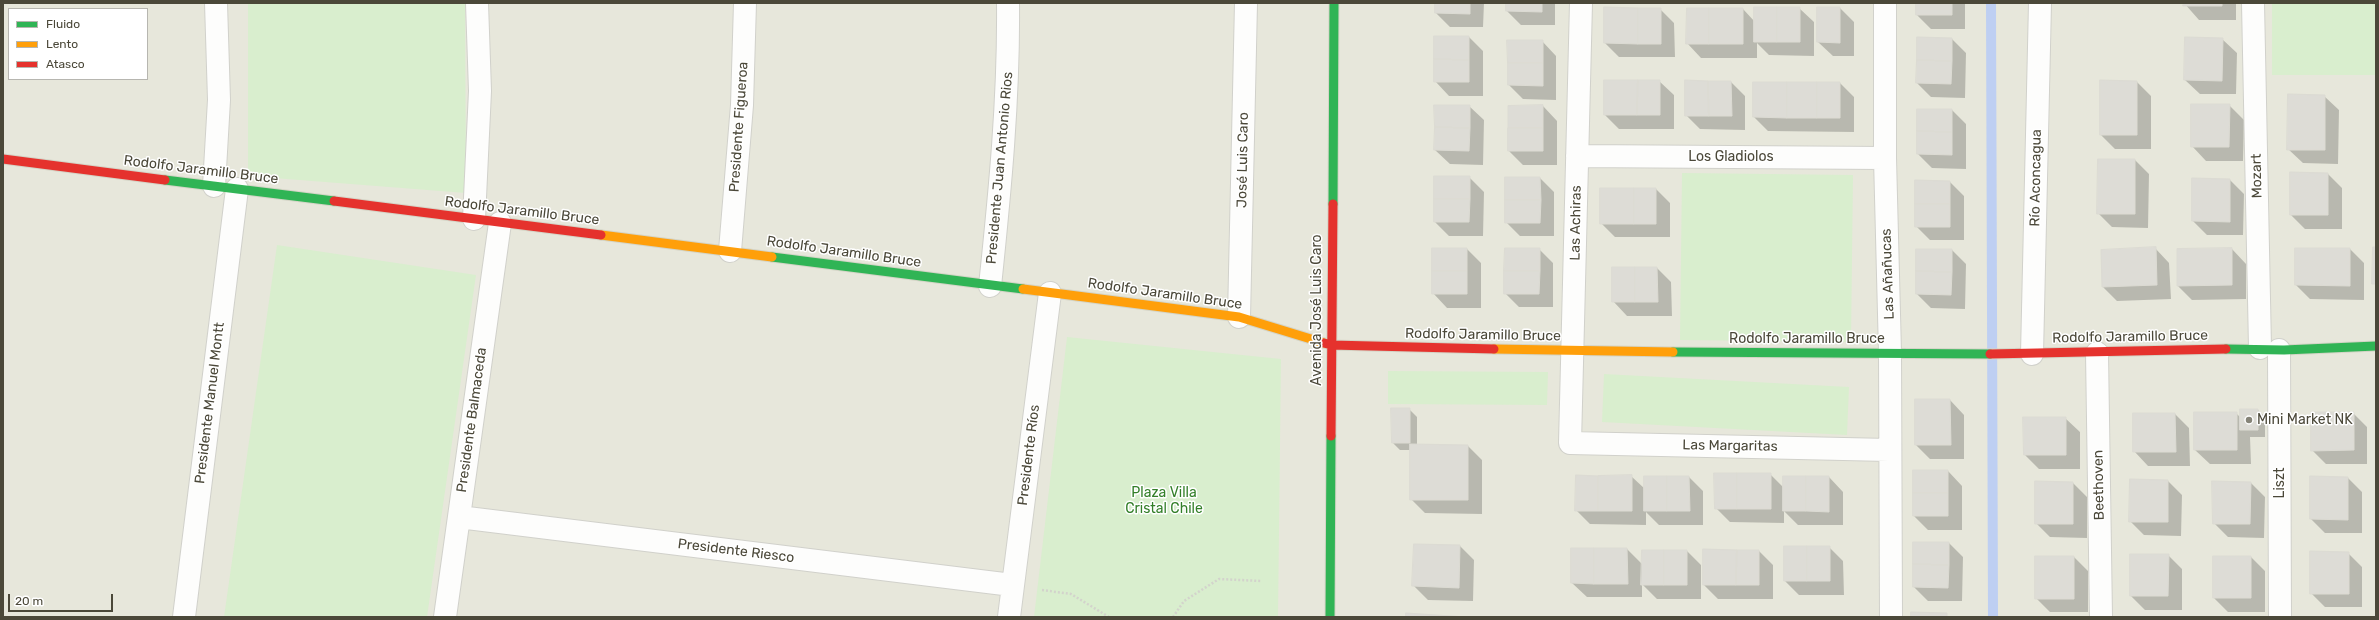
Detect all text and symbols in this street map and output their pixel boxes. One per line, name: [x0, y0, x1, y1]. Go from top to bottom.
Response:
legend: [8, 8, 148, 80]
text: Fluido: [46, 17, 80, 31]
text: Lento: [46, 37, 78, 51]
text: Atasco: [46, 57, 85, 71]
street label: Presidente Figueroa: [726, 61, 752, 193]
street label: Presidente Juan Antonio Rios: [983, 71, 1017, 265]
street label: José Luis Caro: [1234, 112, 1252, 208]
street label: Río Aconcagua: [2027, 129, 2045, 227]
street label: Los Gladiolos: [1688, 149, 1774, 165]
street label: Rodolfo Jaramillo Bruce: [123, 152, 279, 188]
street label: Mozart: [2248, 153, 2266, 199]
street label: Las Achiras: [1567, 185, 1585, 261]
street label: Rodolfo Jaramillo Bruce: [444, 193, 600, 229]
street label: Las Añañucas: [1878, 228, 1898, 320]
street label: Rodolfo Jaramillo Bruce: [766, 233, 922, 271]
street label: Avenida José Luis Caro: [1309, 234, 1325, 386]
street label: Rodolfo Jaramillo Bruce: [1087, 275, 1243, 313]
street label: Presidente Manuel Montt: [192, 321, 228, 485]
street label: Rodolfo Jaramillo Bruce: [1405, 325, 1561, 345]
street label: Rodolfo Jaramillo Bruce: [2052, 327, 2208, 347]
street label: Rodolfo Jaramillo Bruce: [1729, 331, 1885, 347]
street label: Presidente Balmaceda: [454, 346, 490, 494]
street label: Presidente Ríos: [1014, 404, 1044, 506]
place label: Mini Market NK: [2257, 412, 2353, 428]
marker: Mini Market NK: [2244, 415, 2254, 425]
street label: Las Margaritas: [1682, 437, 1778, 455]
street label: Beethoven: [2090, 450, 2108, 520]
street label: Liszt: [2272, 467, 2288, 499]
park label: Plaza Villa Cristal Chile: [1125, 485, 1203, 518]
street label: Presidente Riesco: [677, 536, 795, 566]
scale bar: [10, 586, 115, 612]
text: 20 m: [15, 594, 43, 608]

